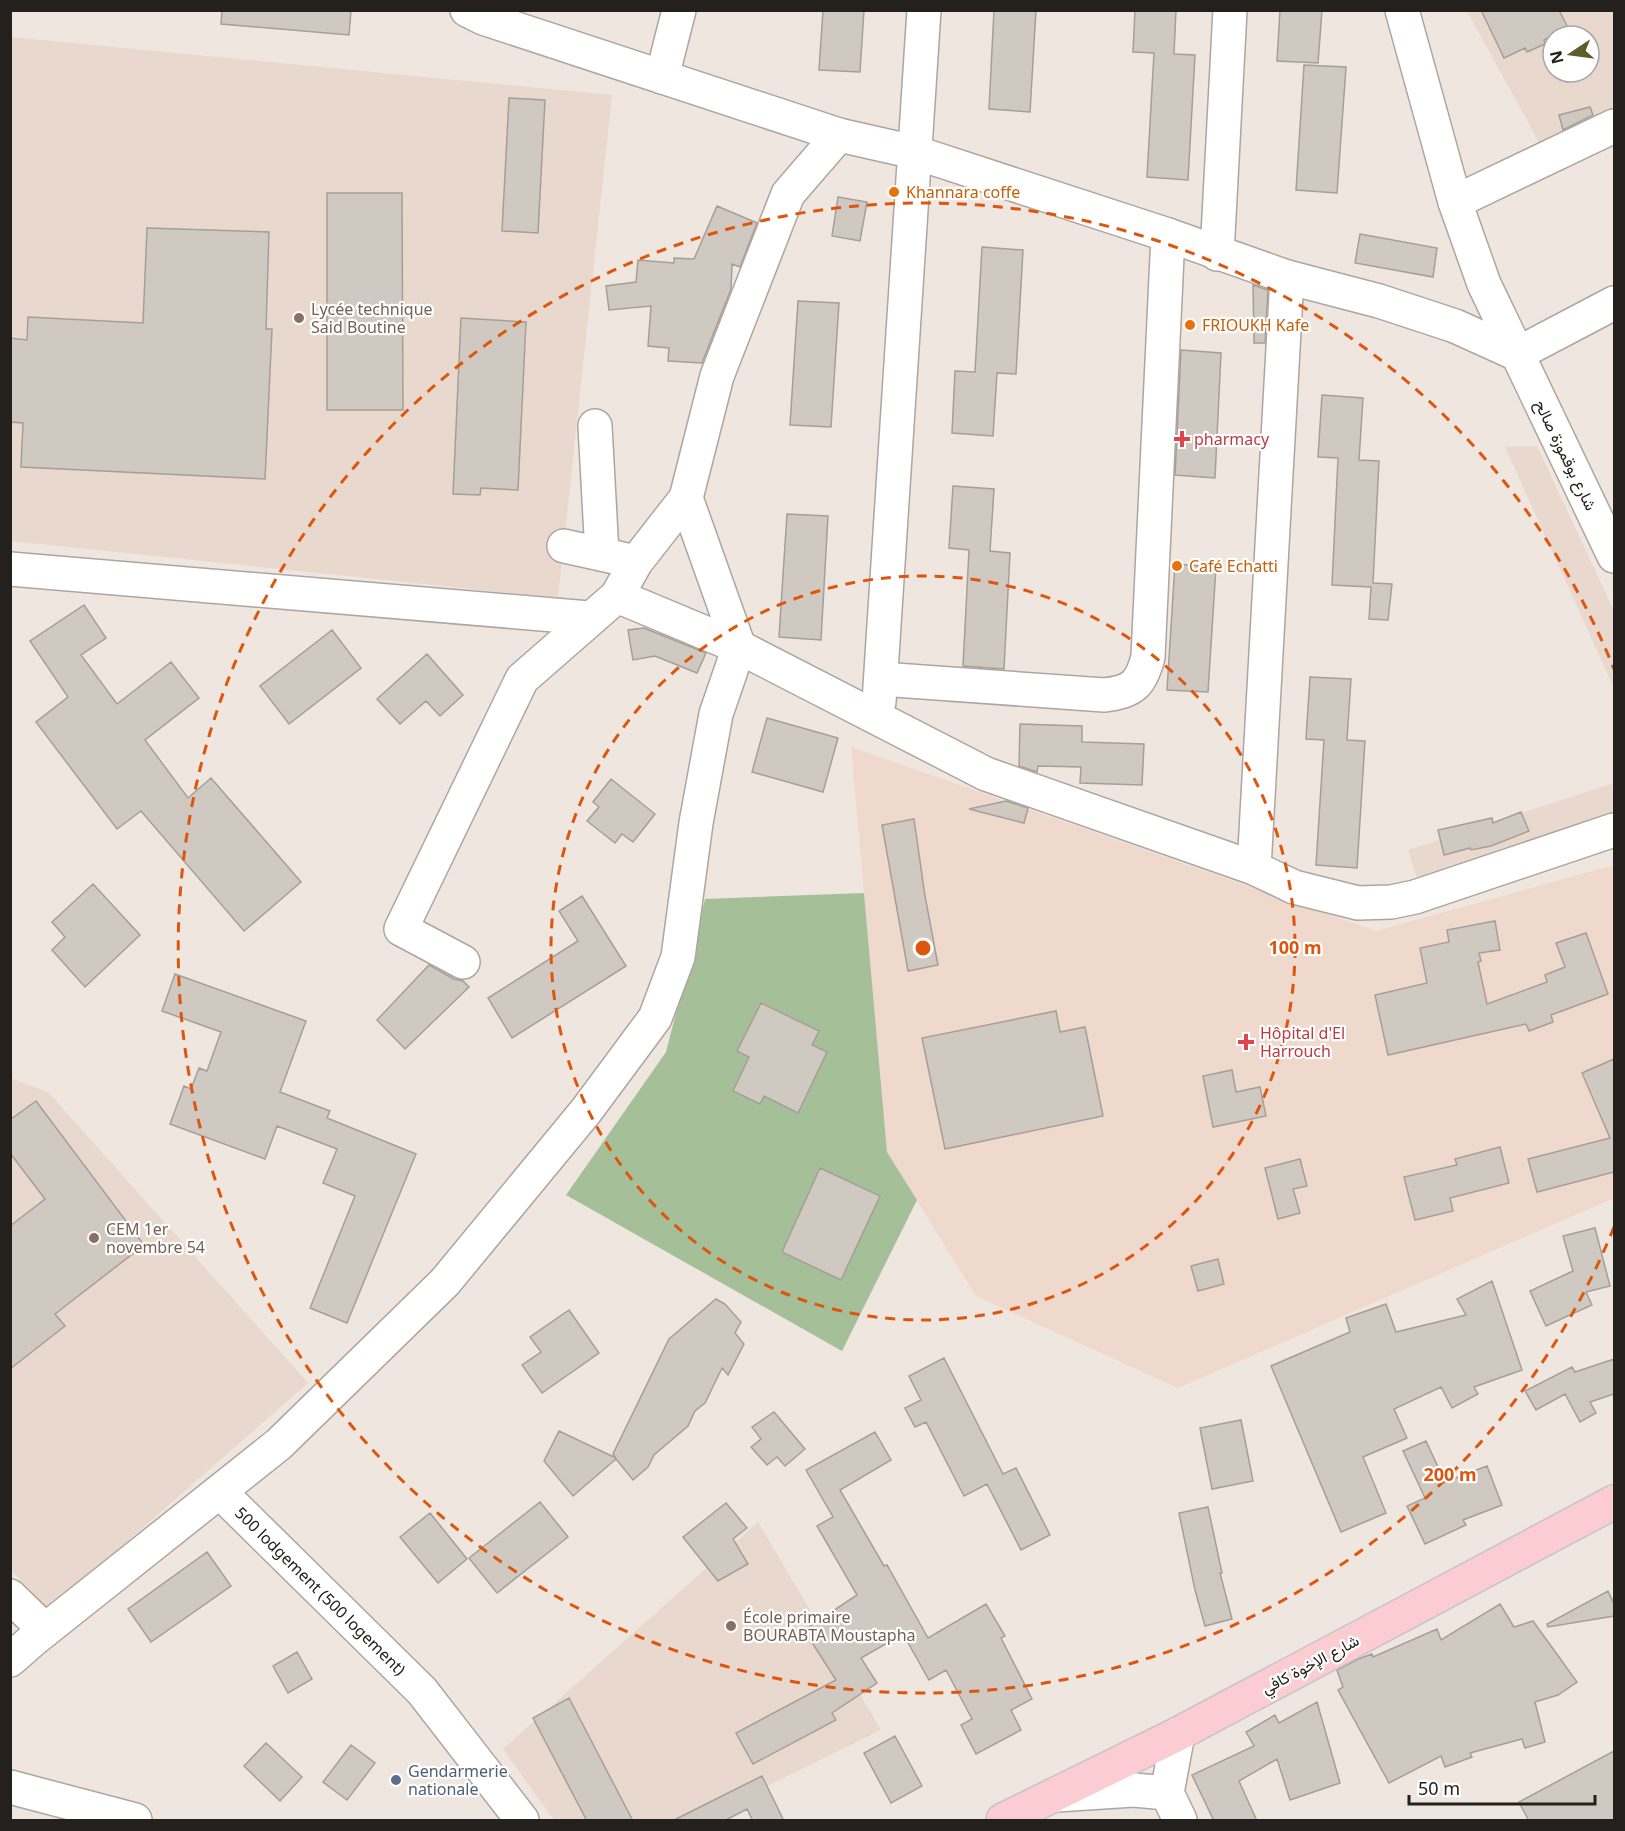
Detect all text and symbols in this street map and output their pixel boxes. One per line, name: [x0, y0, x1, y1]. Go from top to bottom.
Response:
north arrow: [1541, 24, 1601, 84]
text: N: [1544, 49, 1569, 66]
place label: Khannara coffe: [906, 181, 1020, 203]
marker: Khannara coffe: [887, 185, 901, 199]
place label: Lycée technique Said Boutine: [311, 298, 433, 338]
marker: Lycée technique Said Boutine: [292, 311, 306, 325]
place label: FRIOUKH Kafe: [1202, 314, 1309, 336]
marker: FRIOUKH Kafe: [1183, 318, 1197, 332]
street label: شارع بوقموزة صالح: [1529, 396, 1602, 515]
place label: pharmacy: [1194, 428, 1270, 450]
marker: pharmacy: [1175, 432, 1189, 446]
place label: Café Echatti: [1189, 555, 1278, 577]
marker: Café Echatti: [1170, 559, 1184, 573]
text: 100 m: [1268, 935, 1322, 959]
centre of rings: [913, 938, 933, 958]
place label: Hôpital d'El Harrouch: [1260, 1022, 1345, 1062]
marker: Hôpital d'El Harrouch: [1237, 1033, 1255, 1051]
place label: CEM 1er novembre 54: [106, 1218, 205, 1258]
marker: CEM 1er novembre 54: [87, 1231, 101, 1245]
text: 200 m: [1423, 1462, 1477, 1486]
street label: 500 lodgement (500 logement): [230, 1502, 411, 1680]
place label: École primaire BOURABTA Moustapha: [743, 1606, 916, 1646]
marker: École primaire BOURABTA Moustapha: [724, 1619, 738, 1633]
street label: شارع الإخوة كافي: [1257, 1629, 1364, 1702]
place label: Gendarmerie nationale: [408, 1760, 508, 1800]
scale bar: [1409, 1768, 1595, 1806]
marker: Gendarmerie nationale: [389, 1773, 403, 1787]
text: 50 m: [1418, 1776, 1460, 1800]

